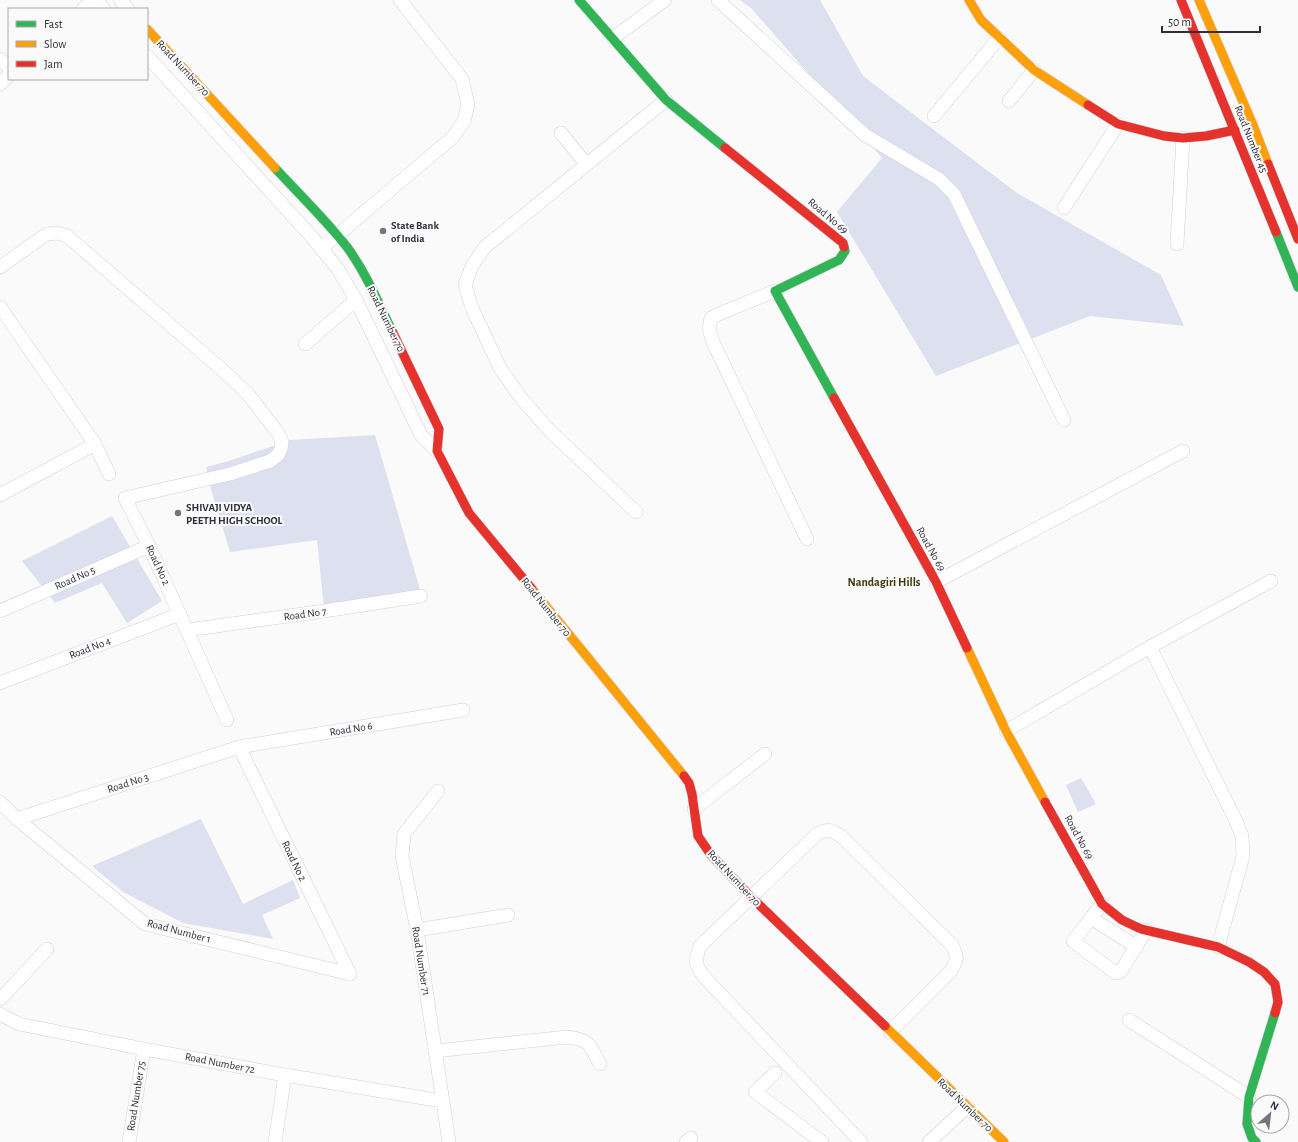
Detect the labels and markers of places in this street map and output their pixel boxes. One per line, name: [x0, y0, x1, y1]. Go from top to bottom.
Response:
place label: State Bank of India: [391, 220, 439, 244]
marker: State Bank of India: [378, 226, 388, 236]
place label: SHIVAJI VIDYA PEETH HIGH SCHOOL: [186, 502, 283, 526]
marker: SHIVAJI VIDYA PEETH HIGH SCHOOL: [173, 508, 183, 518]

